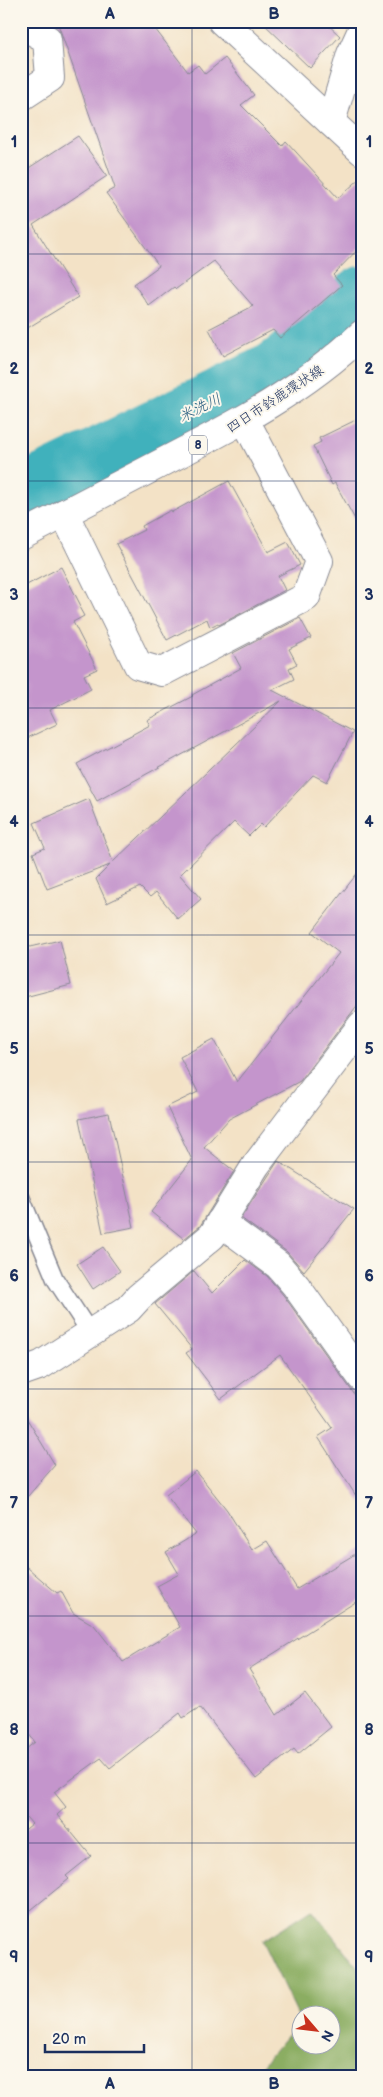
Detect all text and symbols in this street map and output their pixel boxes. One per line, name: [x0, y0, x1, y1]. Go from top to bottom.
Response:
text: A: [104, 5, 115, 24]
text: B: [268, 5, 280, 24]
text: 1: [11, 133, 17, 152]
text: 1: [366, 133, 372, 152]
text: 2: [9, 360, 19, 379]
text: 2: [364, 360, 374, 379]
street label: 四日市鈴鹿環状線: [223, 361, 327, 437]
water label: 米洗川: [176, 390, 224, 426]
road number: 8: [189, 436, 207, 454]
text: 3: [9, 586, 19, 605]
text: 3: [364, 586, 374, 605]
text: 4: [9, 813, 19, 832]
text: 4: [364, 813, 374, 832]
text: 5: [9, 1040, 19, 1059]
text: 5: [364, 1040, 374, 1059]
text: 6: [9, 1267, 19, 1286]
text: 6: [364, 1267, 374, 1286]
text: 7: [10, 1494, 19, 1513]
text: 7: [365, 1494, 374, 1513]
text: 8: [9, 1721, 19, 1740]
text: 8: [364, 1721, 374, 1740]
text: 9: [9, 1948, 19, 1967]
text: 9: [364, 1948, 374, 1967]
north arrow: [290, 2004, 340, 2054]
scale bar: [45, 2022, 144, 2054]
text: N: [317, 2027, 337, 2045]
text: 20 m: [52, 2030, 86, 2049]
text: A: [104, 2075, 115, 2094]
text: B: [268, 2075, 280, 2094]

